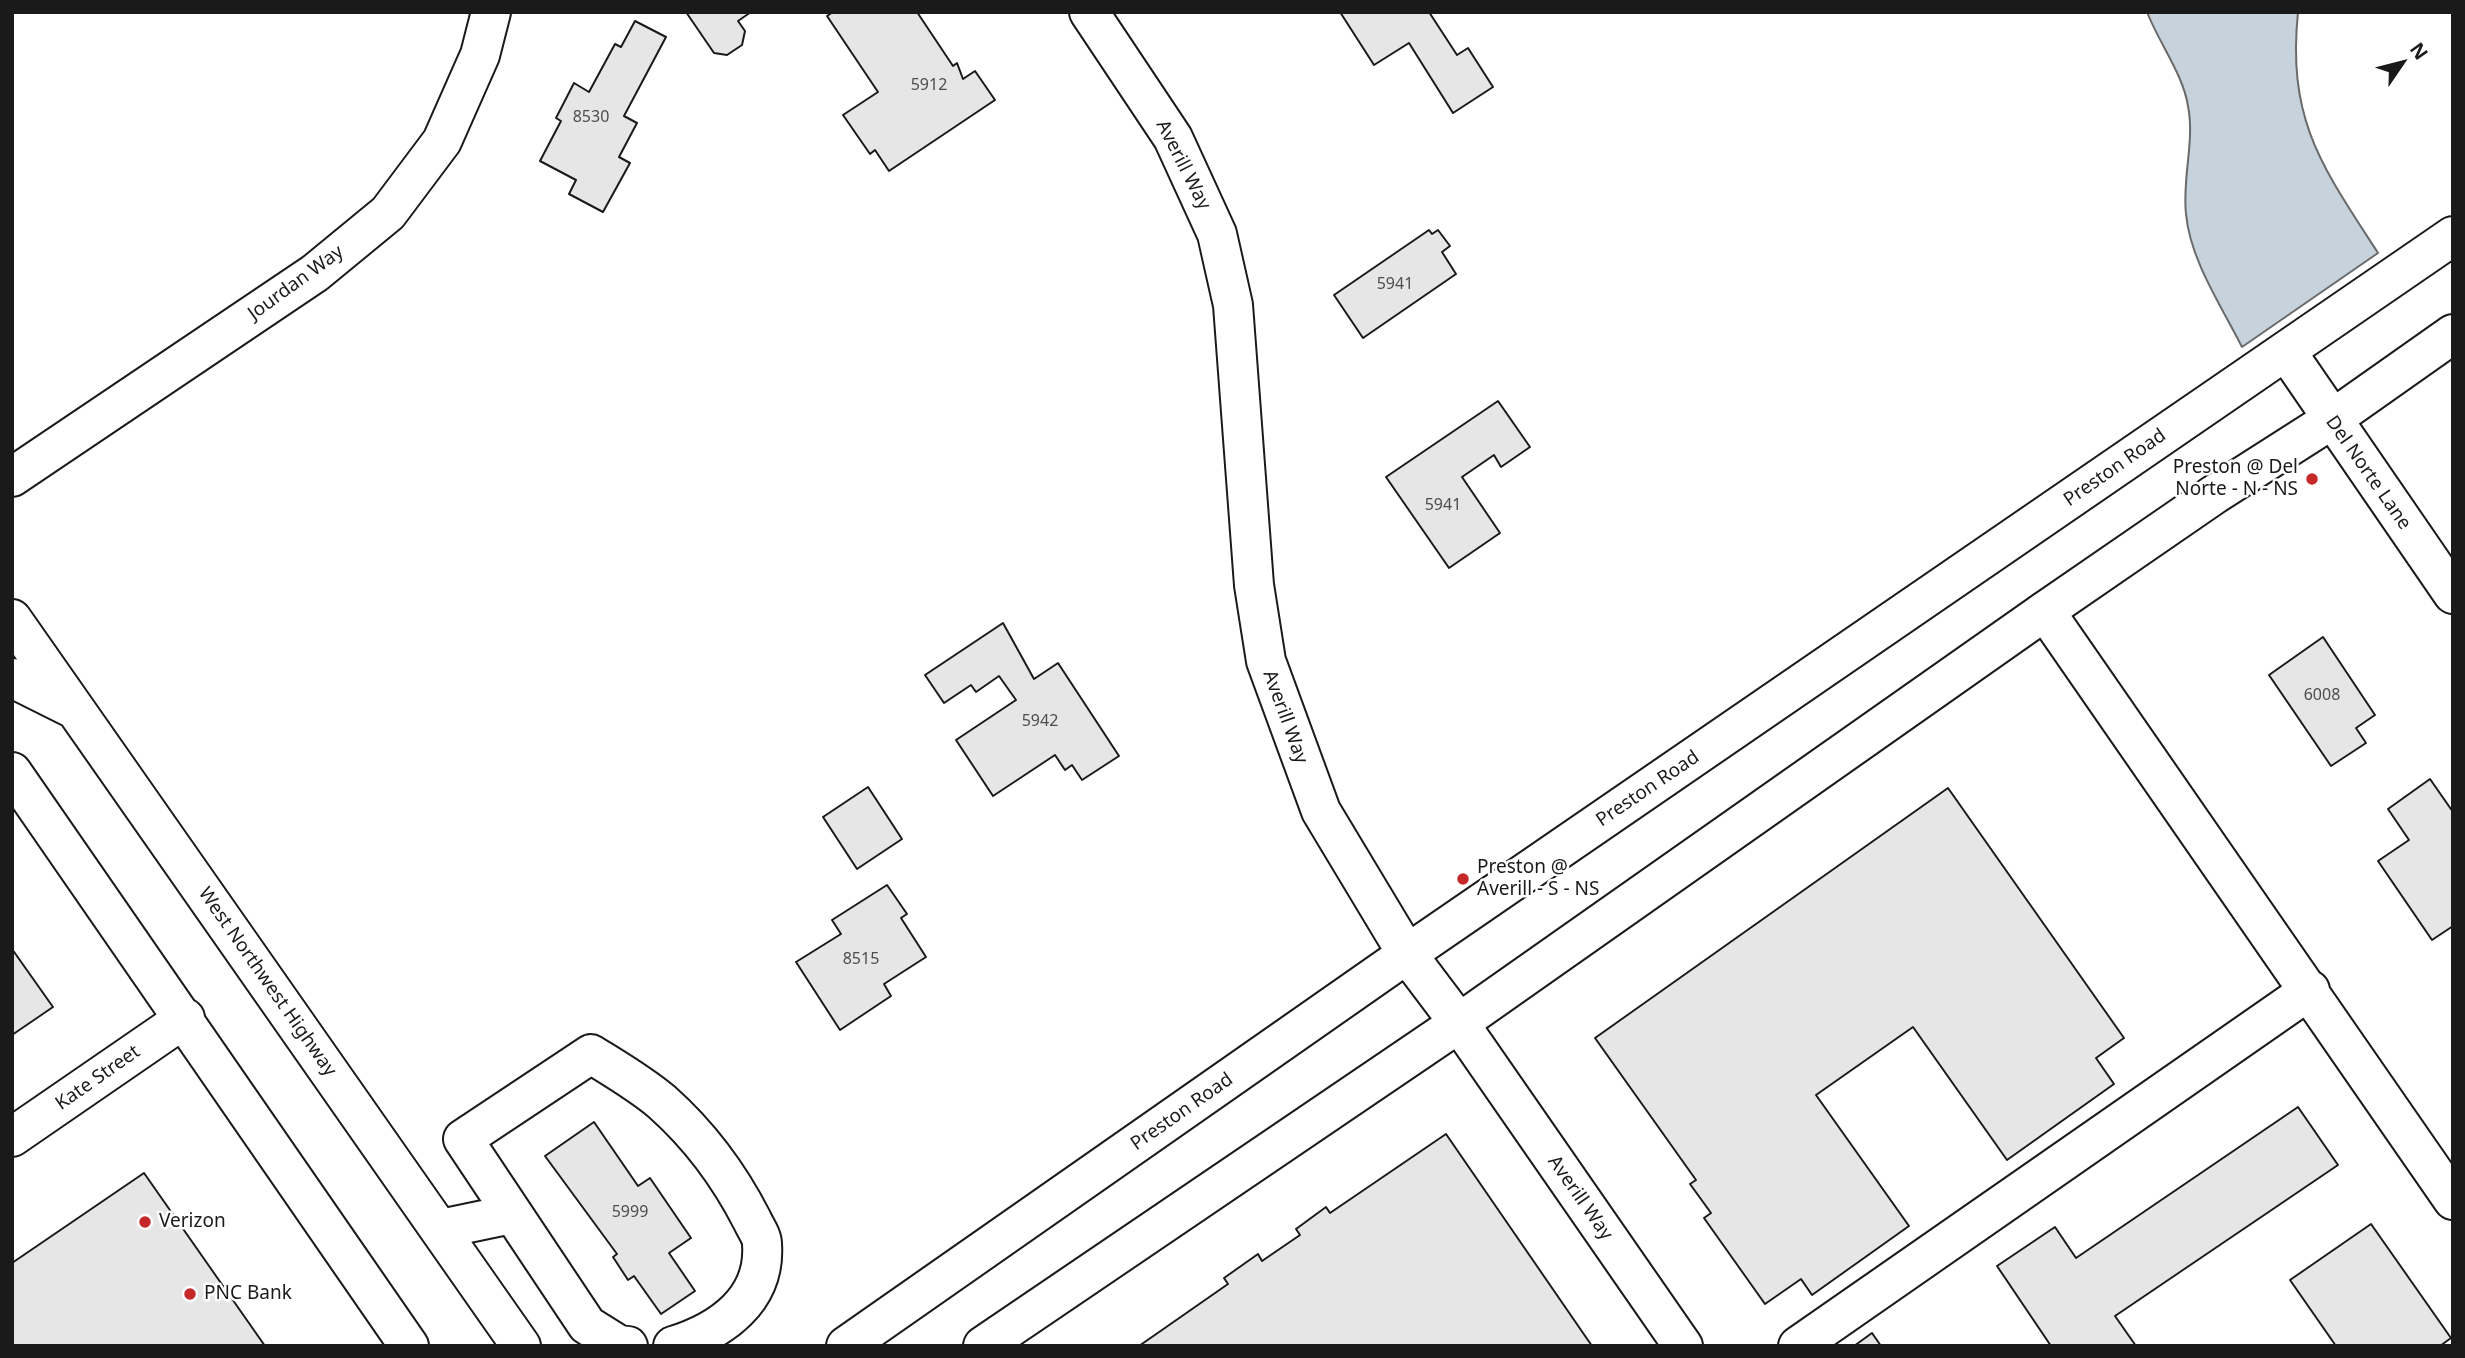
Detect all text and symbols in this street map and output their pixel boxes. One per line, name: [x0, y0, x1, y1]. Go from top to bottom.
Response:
north arrow: [2367, 28, 2437, 98]
text: N: [2404, 37, 2434, 65]
house number: 5912: [911, 75, 947, 95]
house number: 8530: [573, 107, 609, 127]
street label: Averill Way: [1151, 116, 1215, 214]
street label: Jourdan Way: [244, 241, 348, 325]
house number: 5941: [1377, 274, 1413, 294]
street label: Del Norte Lane: [2320, 412, 2416, 534]
street label: Preston Road: [2060, 424, 2170, 512]
place label: Preston @ Del Norte - N - NS: [2173, 457, 2298, 501]
marker: Preston @ Del Norte - N - NS: [2304, 471, 2320, 487]
house number: 5941: [1425, 495, 1461, 515]
street label: Averill Way: [1258, 667, 1312, 767]
house number: 6008: [2304, 685, 2340, 705]
house number: 5942: [1022, 711, 1058, 731]
street label: Preston Road: [1592, 746, 1704, 832]
place label: Preston @ Averill - S - NS: [1477, 857, 1599, 901]
marker: Preston @ Averill - S - NS: [1455, 871, 1471, 887]
street label: West Northwest Highway: [193, 883, 341, 1081]
house number: 8515: [843, 949, 879, 969]
street label: Kate Street: [51, 1041, 145, 1115]
street label: Preston Road: [1127, 1068, 1237, 1156]
street label: Averill Way: [1543, 1151, 1617, 1245]
house number: 5999: [612, 1202, 648, 1222]
place label: Verizon: [159, 1211, 226, 1233]
marker: Verizon: [137, 1214, 153, 1230]
place label: PNC Bank: [204, 1283, 292, 1305]
marker: PNC Bank: [182, 1286, 198, 1302]

